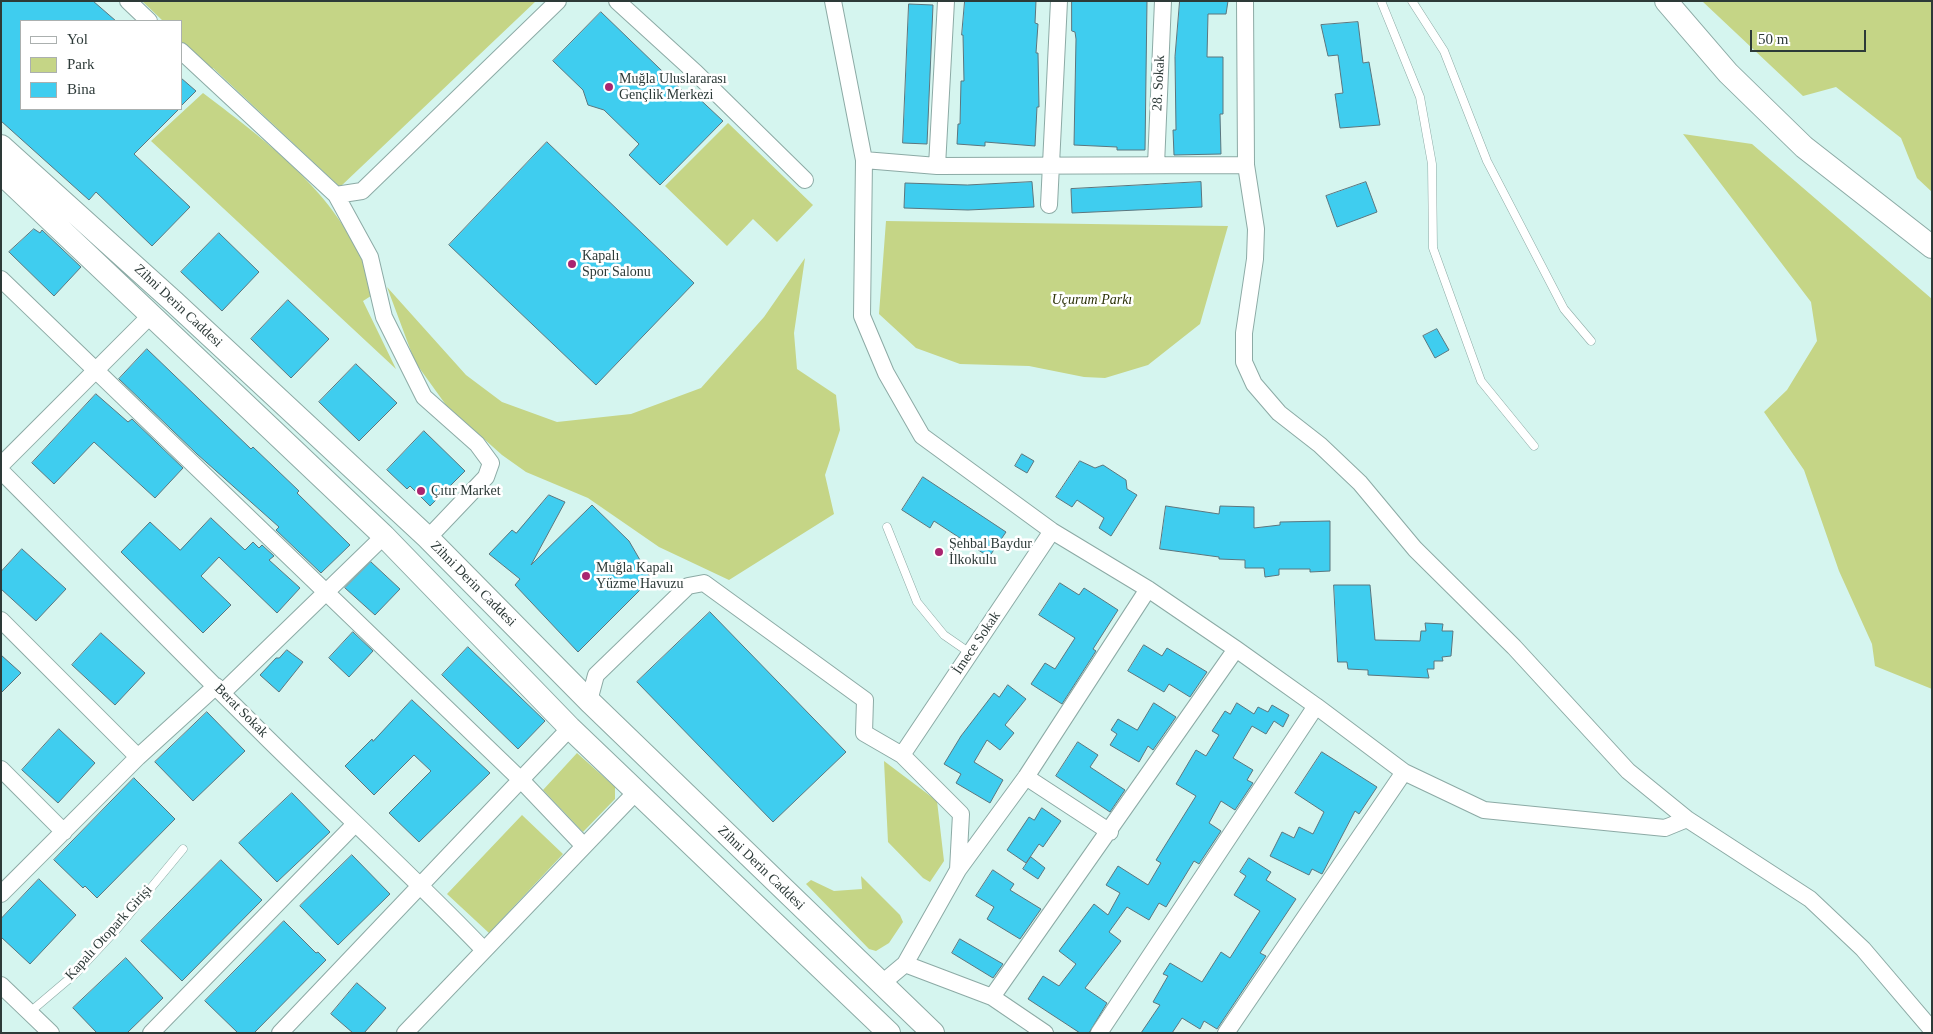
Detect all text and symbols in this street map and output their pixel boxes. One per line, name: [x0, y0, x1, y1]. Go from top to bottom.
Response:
legend: [20, 20, 182, 110]
scale bar: [1753, 20, 1869, 52]
text: Yol: [67, 31, 88, 47]
text: 50 m: [1758, 31, 1788, 47]
street label: 28. Sokak: [1149, 55, 1169, 111]
text: Park: [67, 56, 95, 72]
place label: Muğla Uluslararası Gençlik Merkezi: [619, 71, 727, 104]
text: Bina: [67, 81, 95, 97]
marker: Muğla Uluslararası Gençlik Merkezi: [603, 81, 615, 93]
place label: Kapalı Spor Salonu: [582, 248, 651, 280]
marker: Kapalı Spor Salonu: [566, 258, 578, 270]
street label: Zihni Derin Caddesi: [130, 261, 226, 351]
park label: Uçurum Parkı: [1052, 292, 1132, 308]
place label: Çıtır Market: [431, 483, 501, 499]
marker: Çıtır Market: [415, 485, 427, 497]
place label: Şehbal Baydur İlkokulu: [949, 536, 1032, 568]
street label: Zihni Derin Caddesi: [427, 538, 519, 630]
marker: Şehbal Baydur İlkokulu: [933, 546, 945, 558]
place label: Muğla Kapalı Yüzme Havuzu: [596, 560, 683, 592]
marker: Muğla Kapalı Yüzme Havuzu: [580, 570, 592, 582]
street label: İmece Sokak: [950, 608, 1004, 678]
street label: Berat Sokak: [211, 681, 271, 741]
street label: Zihni Derin Caddesi: [714, 822, 808, 914]
street label: Kapalı Otopark Girişi: [62, 882, 156, 984]

